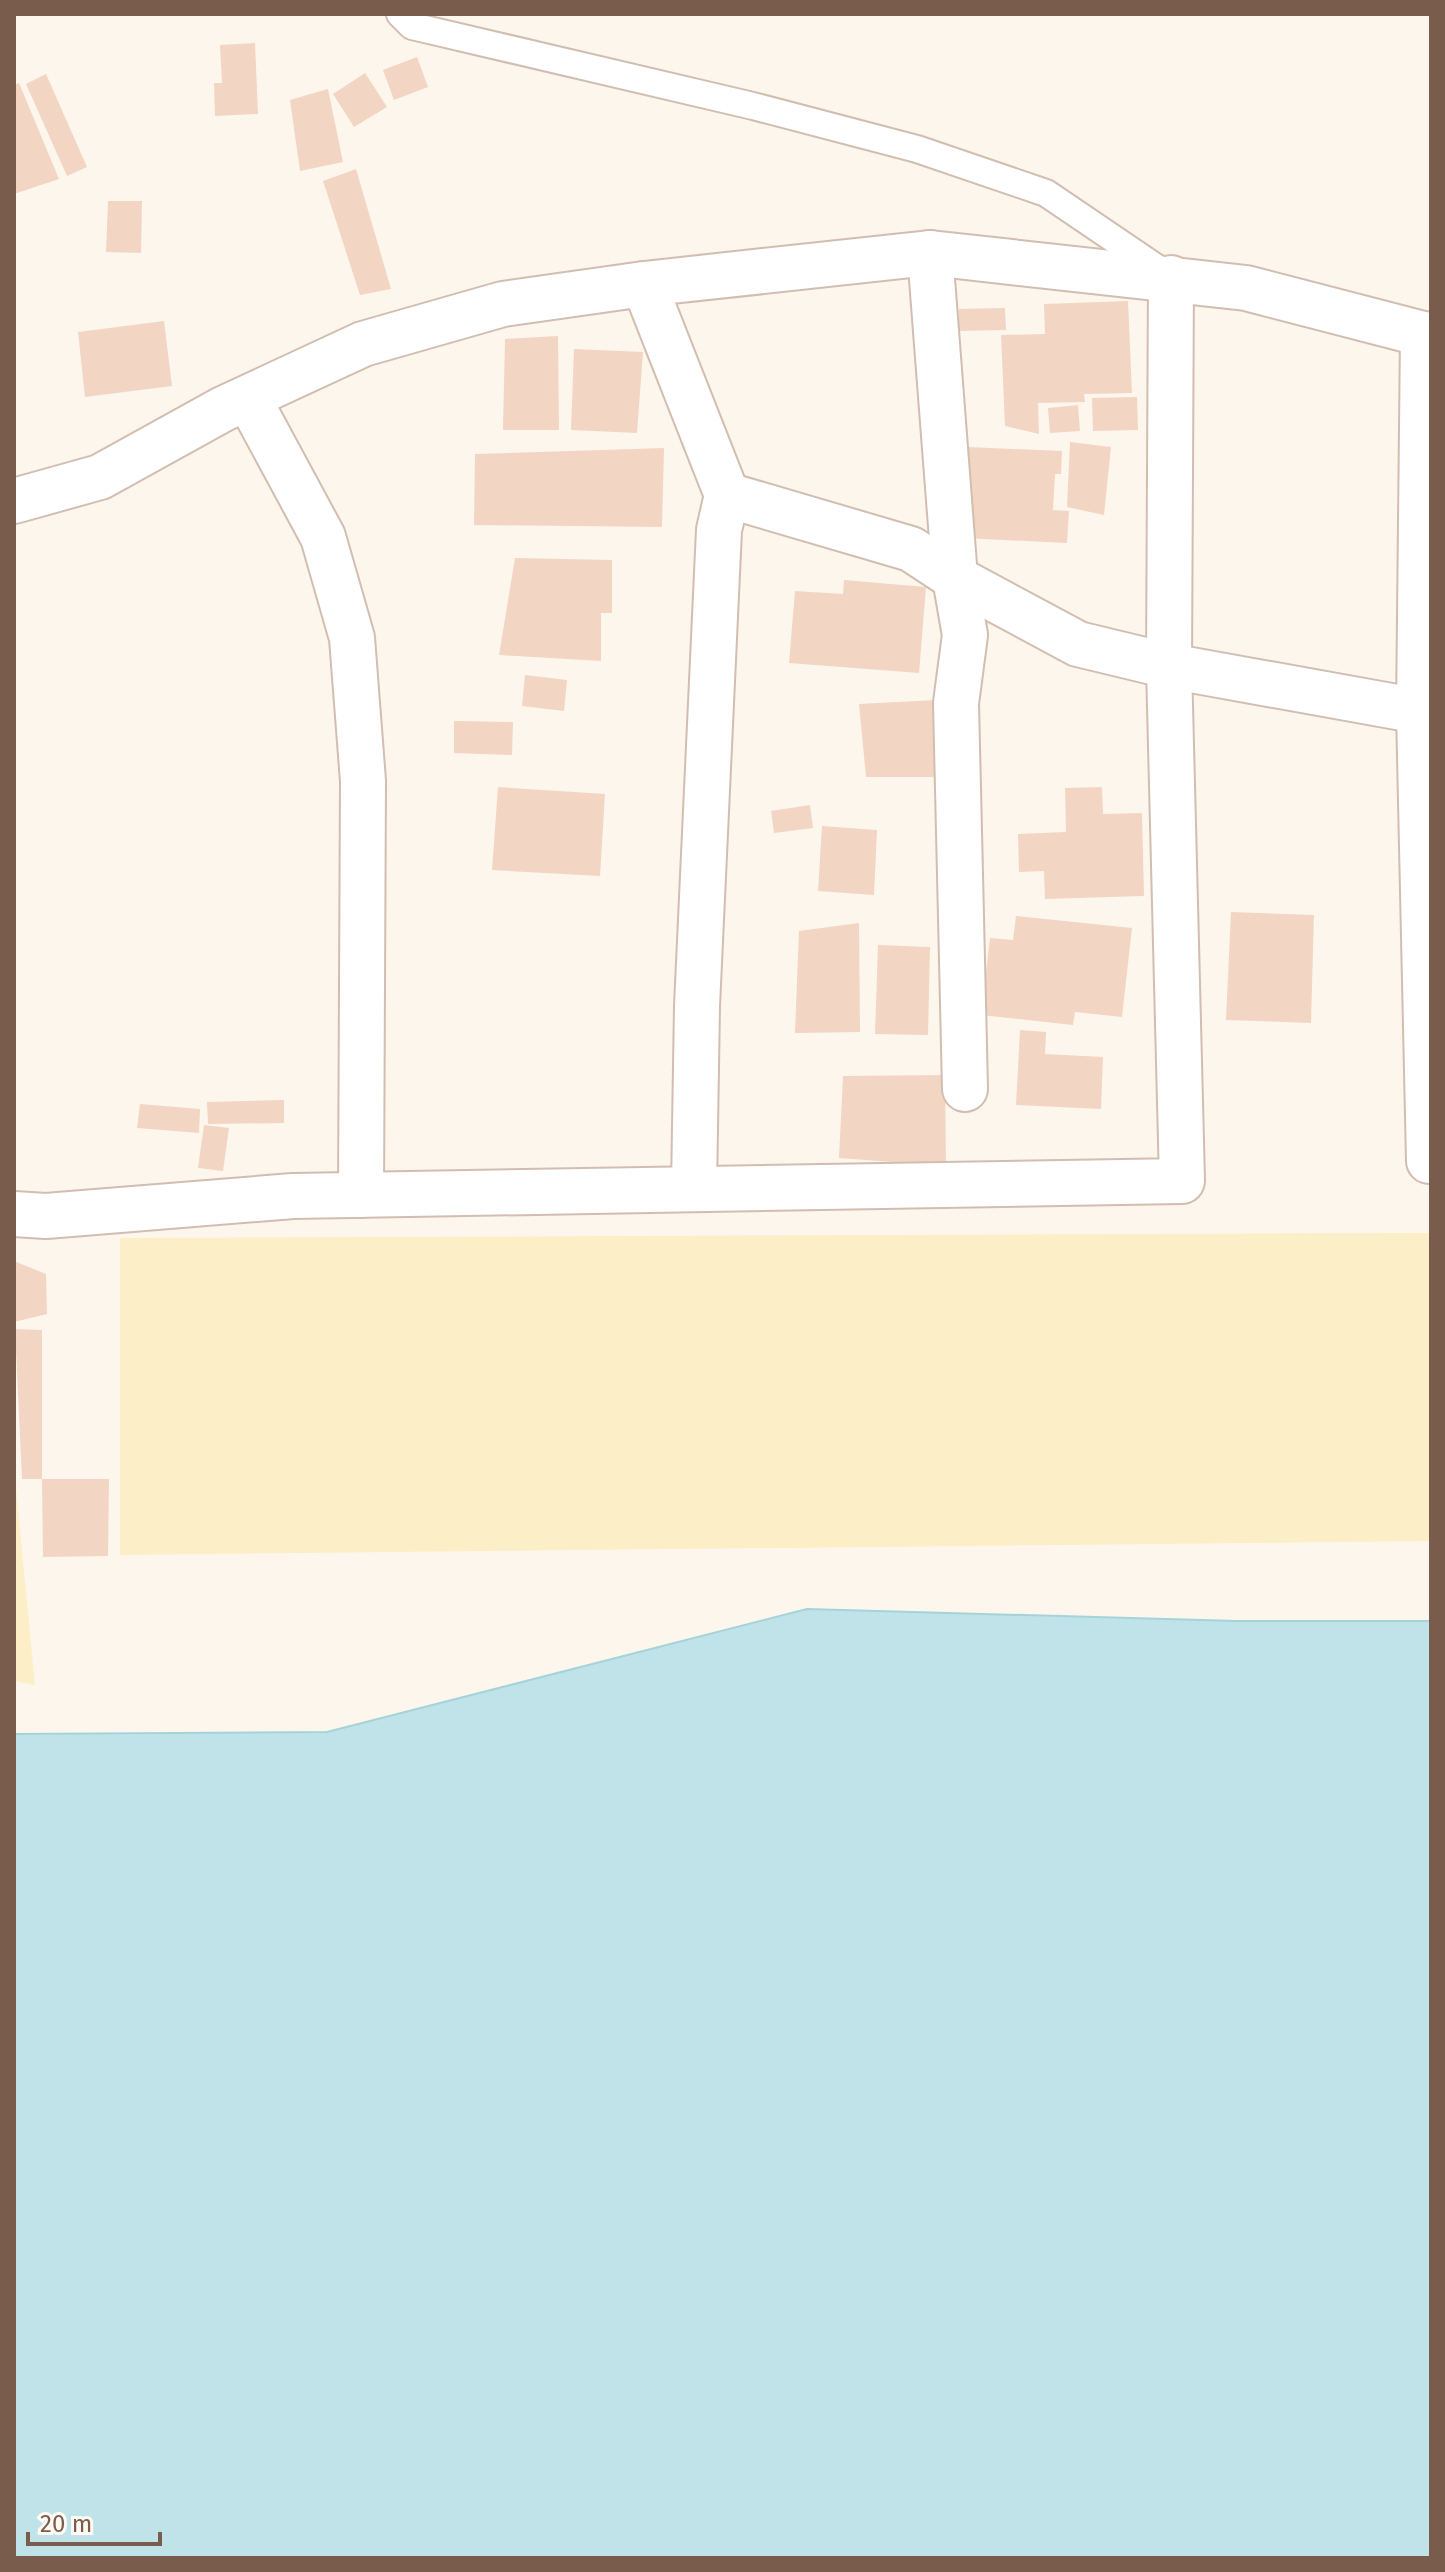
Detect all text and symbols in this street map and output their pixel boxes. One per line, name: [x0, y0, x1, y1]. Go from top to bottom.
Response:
scale bar: [28, 2496, 160, 2546]
text: 20 m: [40, 2510, 92, 2538]

